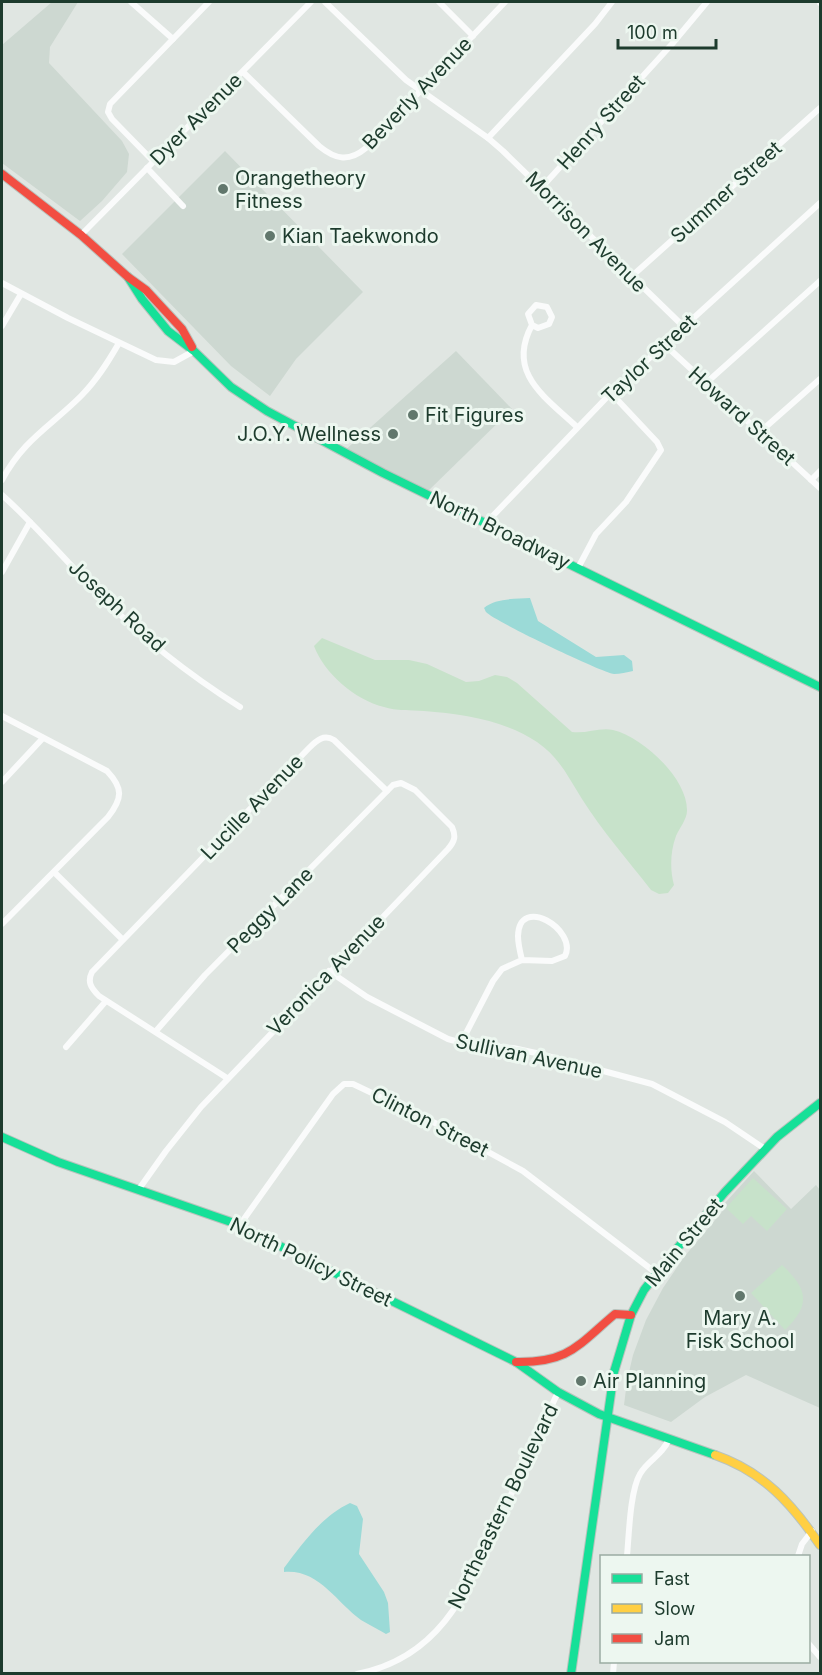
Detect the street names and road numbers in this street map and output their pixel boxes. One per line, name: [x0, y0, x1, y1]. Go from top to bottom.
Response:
street label: Beverly Avenue: [357, 32, 477, 154]
street label: Dyer Avenue: [145, 68, 247, 170]
street label: Henry Street: [552, 69, 650, 174]
street label: Summer Street: [666, 136, 787, 248]
street label: Morrison Avenue: [521, 167, 651, 297]
street label: Taylor Street: [597, 309, 701, 409]
street label: Howard Street: [684, 362, 801, 471]
street label: North Broadway: [426, 486, 574, 574]
street label: Joseph Road: [64, 555, 170, 657]
street label: Lucille Avenue: [196, 750, 308, 864]
street label: Peggy Lane: [222, 862, 318, 958]
street label: Veronica Avenue: [262, 909, 390, 1041]
street label: Sullivan Avenue: [454, 1029, 604, 1083]
street label: Clinton Street: [367, 1082, 493, 1162]
street label: Main Street: [640, 1193, 728, 1291]
street label: North Policy Street: [226, 1212, 396, 1312]
street label: Northeastern Boulevard: [443, 1400, 563, 1612]

